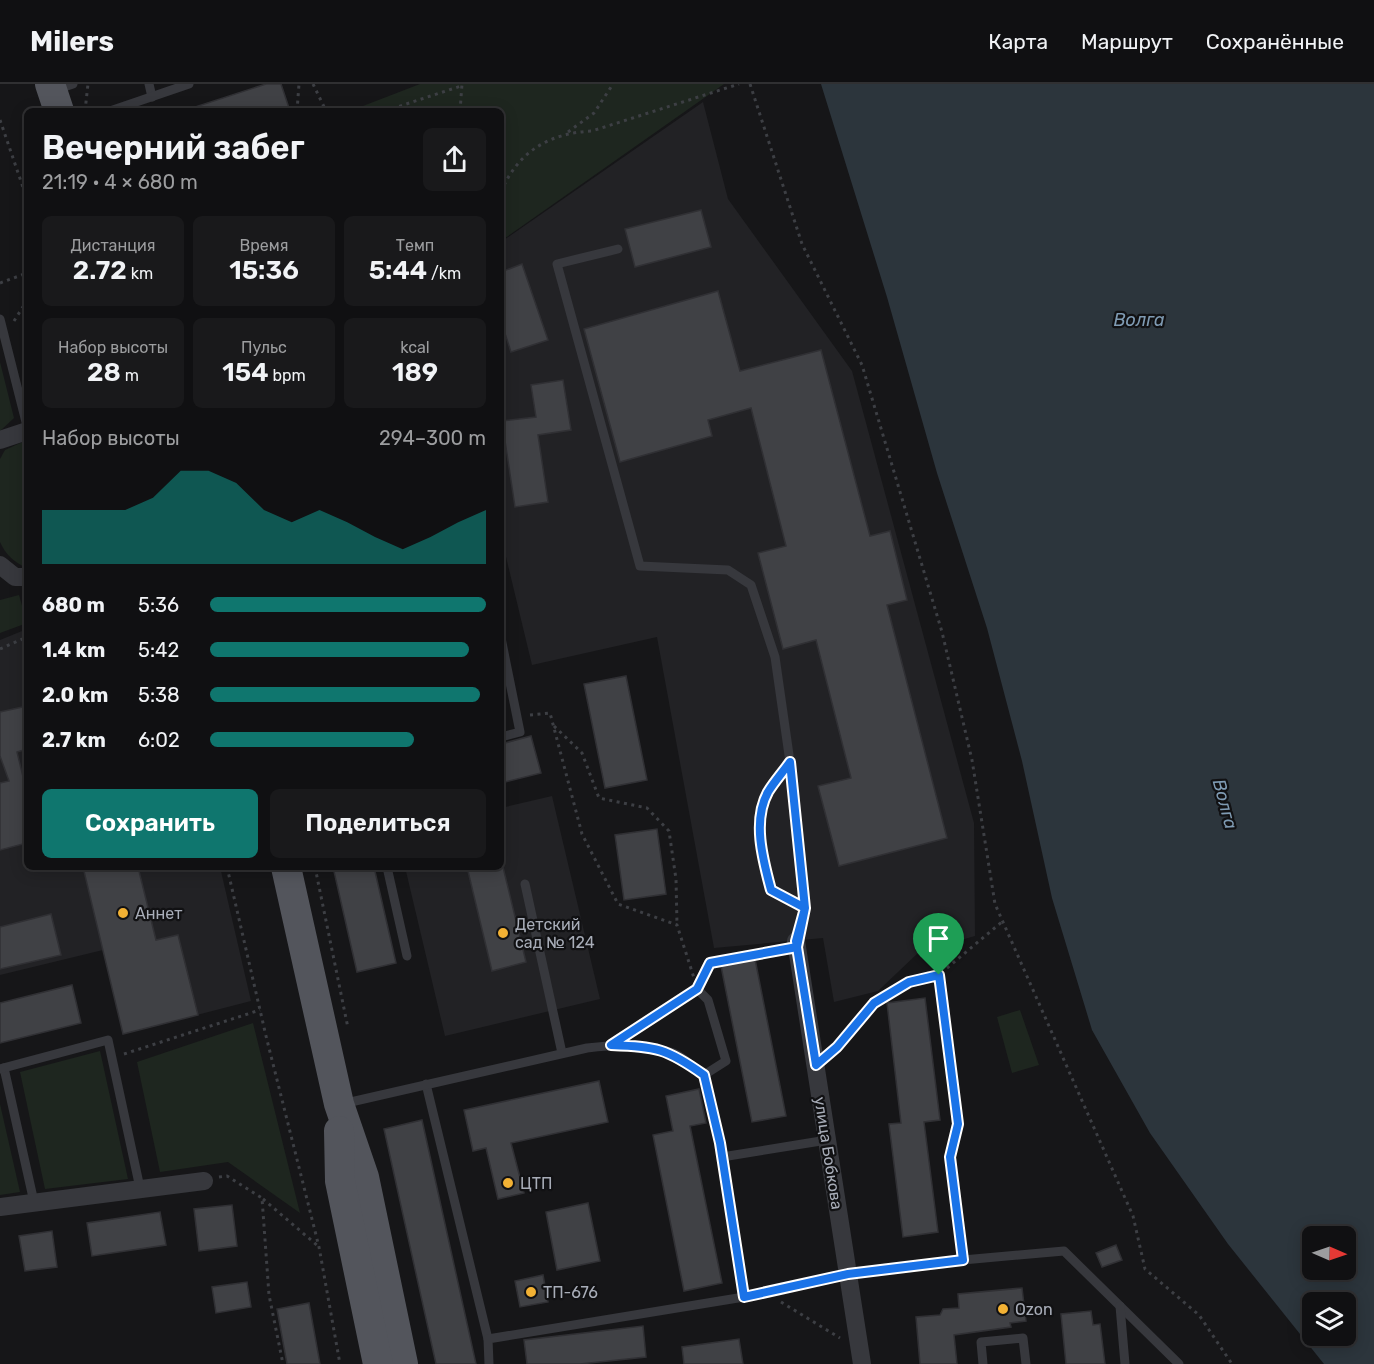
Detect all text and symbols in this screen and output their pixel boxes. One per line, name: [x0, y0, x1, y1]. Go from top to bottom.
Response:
text: Milers: [30, 25, 114, 58]
text: Карта: [988, 29, 1048, 54]
text: Маршрут: [1081, 29, 1173, 54]
text: Сохранённые: [1206, 29, 1344, 54]
text: Вечерний забег: [42, 128, 305, 167]
button: share: [423, 128, 486, 191]
text: 21:19 · 4 × 680 m: [42, 170, 198, 194]
text: Дистанция: [70, 236, 156, 255]
text: Время: [240, 236, 288, 255]
text: Темп: [396, 236, 434, 255]
text: 2.72: [73, 255, 127, 286]
text: 15:36: [229, 255, 299, 286]
text: 5:44: [369, 255, 427, 286]
text: km: [127, 264, 153, 283]
text: /km: [427, 264, 461, 283]
water label: Волга: [1114, 309, 1165, 331]
text: Набор высоты: [58, 338, 168, 357]
text: Пульс: [241, 338, 287, 357]
text: kcal: [400, 338, 430, 357]
text: 28: [87, 357, 121, 388]
text: 154: [222, 357, 269, 388]
text: 189: [392, 357, 438, 388]
text: m: [121, 366, 139, 385]
text: bpm: [269, 366, 306, 385]
text: Набор высоты: [42, 426, 180, 450]
text: 294–300 m: [379, 426, 486, 450]
text: 680 m: [42, 593, 105, 617]
text: 5:36: [138, 593, 179, 617]
text: 1.4 km: [42, 638, 105, 662]
text: 5:42: [138, 638, 179, 662]
text: 2.0 km: [42, 683, 108, 707]
text: 5:38: [138, 683, 180, 707]
text: 2.7 km: [42, 728, 106, 752]
text: 6:02: [138, 728, 180, 752]
water label: Волга: [1208, 777, 1242, 832]
button: Сохранить: [42, 789, 258, 858]
button: Поделиться: [270, 789, 486, 858]
place label: Аннет: [135, 904, 182, 923]
marker: Аннет: [116, 906, 130, 920]
pin: [913, 913, 964, 975]
place label: Детский сад № 124: [515, 915, 595, 952]
icon: arrive: [922, 922, 955, 955]
marker: Детский сад № 124: [496, 926, 510, 940]
street label: улица Бобкова: [810, 1095, 847, 1211]
place label: ЦТП: [520, 1174, 552, 1193]
marker: ЦТП: [501, 1176, 515, 1190]
north arrow: [1302, 1226, 1356, 1280]
map controls: [1302, 1226, 1356, 1346]
place label: ТП-676: [543, 1283, 598, 1302]
marker: ТП-676: [524, 1285, 538, 1299]
button: layers: [1302, 1292, 1356, 1346]
place label: Ozon: [1015, 1300, 1053, 1319]
marker: Ozon: [996, 1302, 1010, 1316]

